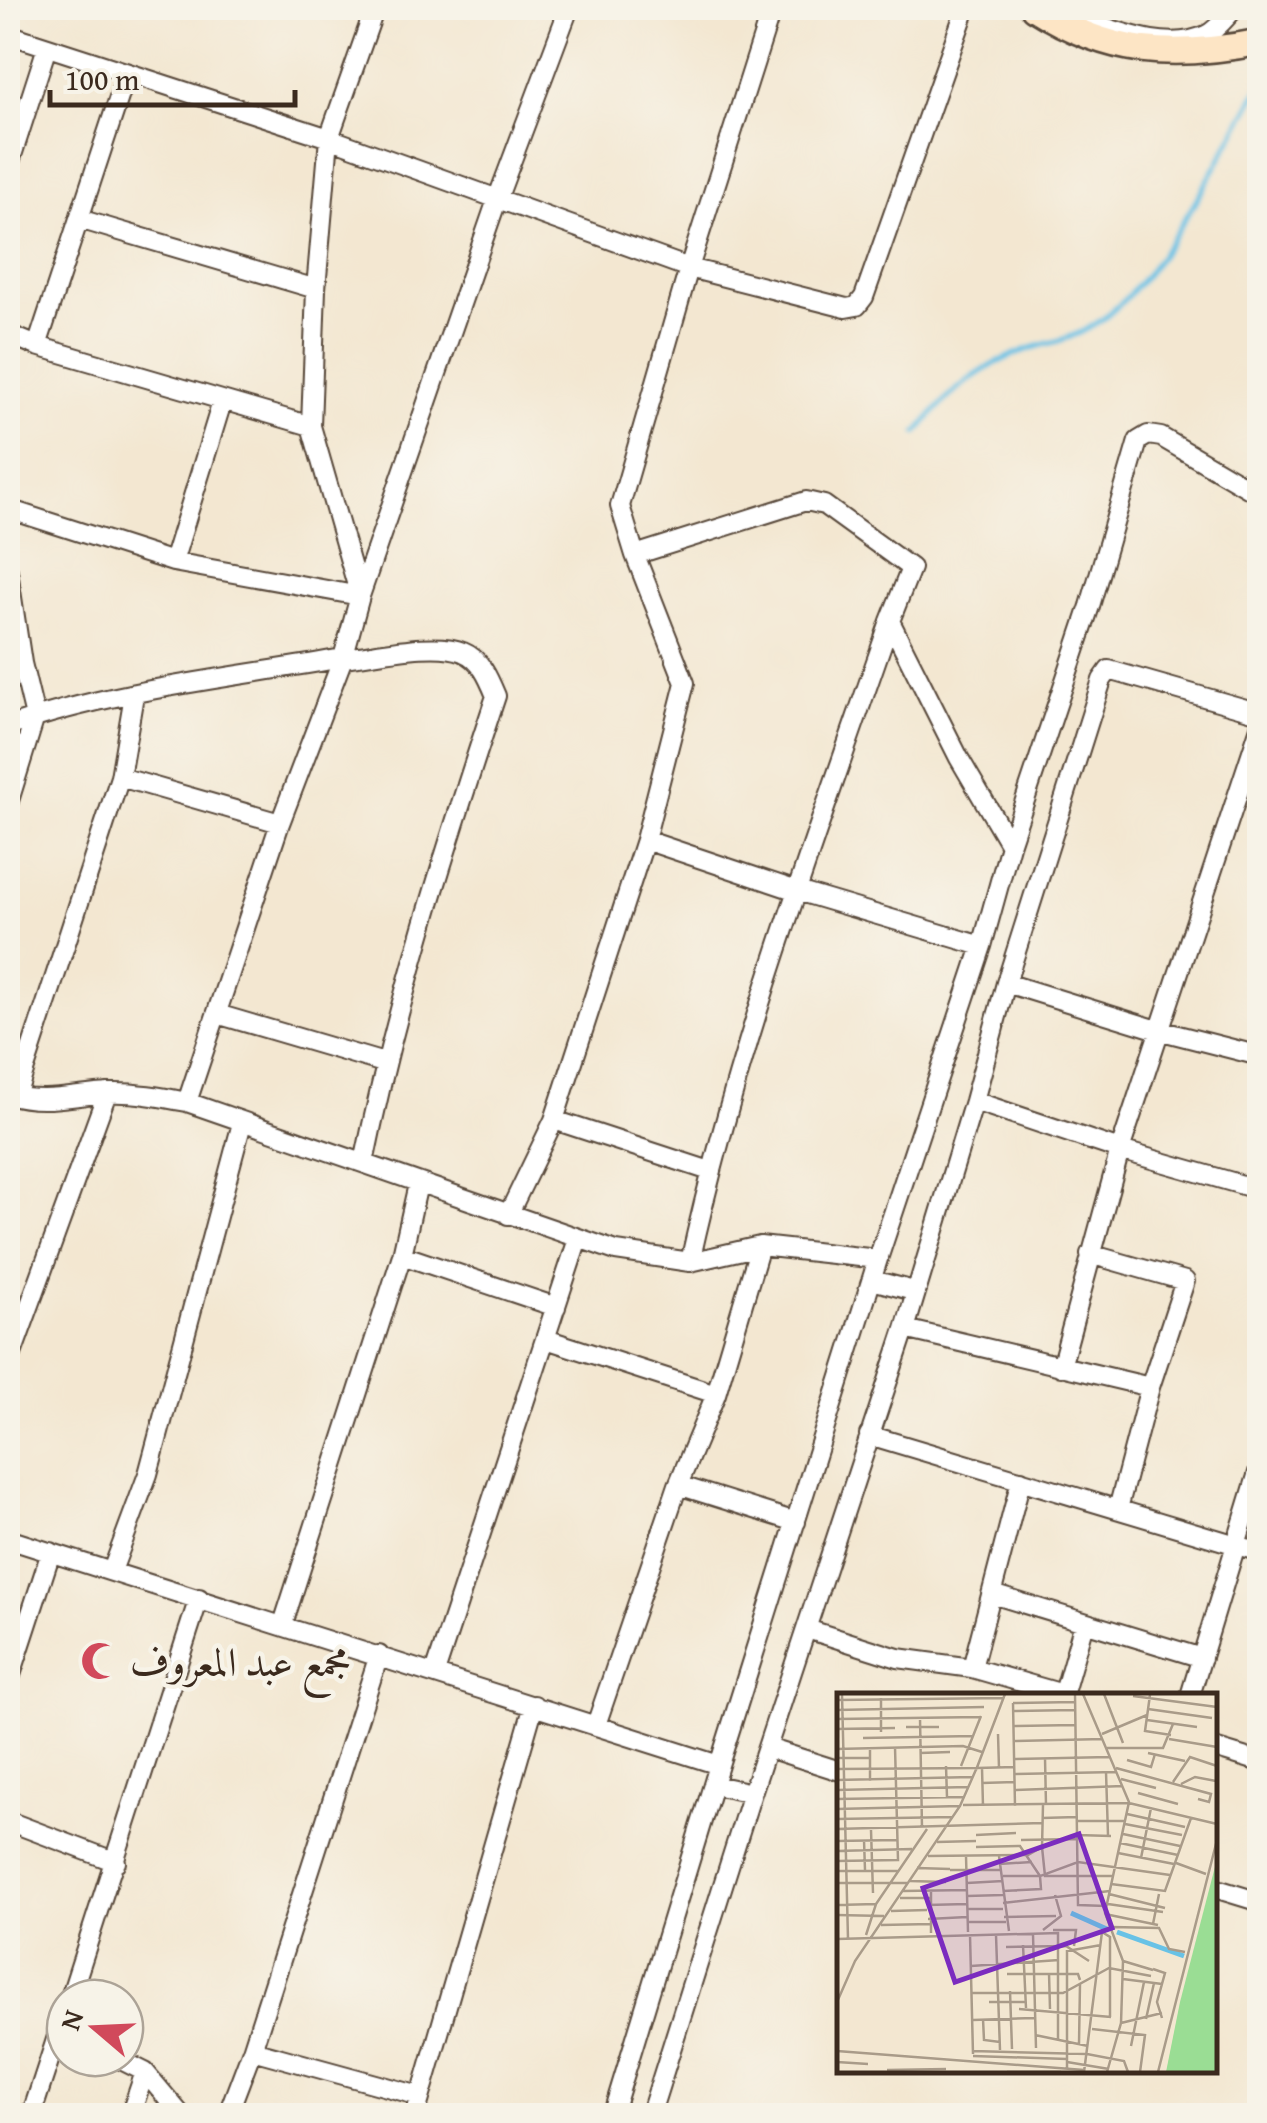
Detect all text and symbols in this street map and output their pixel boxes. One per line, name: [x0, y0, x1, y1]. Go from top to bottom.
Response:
scale bar: [50, 45, 295, 107]
text: 100 m: [65, 57, 140, 101]
place label: مجمع عبد المعروف: [130, 1632, 351, 1698]
mosque icon: مجمع عبد المعروف: [79, 1640, 121, 1682]
inset map: [837, 1693, 1217, 2073]
north arrow: [45, 1978, 145, 2078]
text: N: [48, 2004, 93, 2035]

